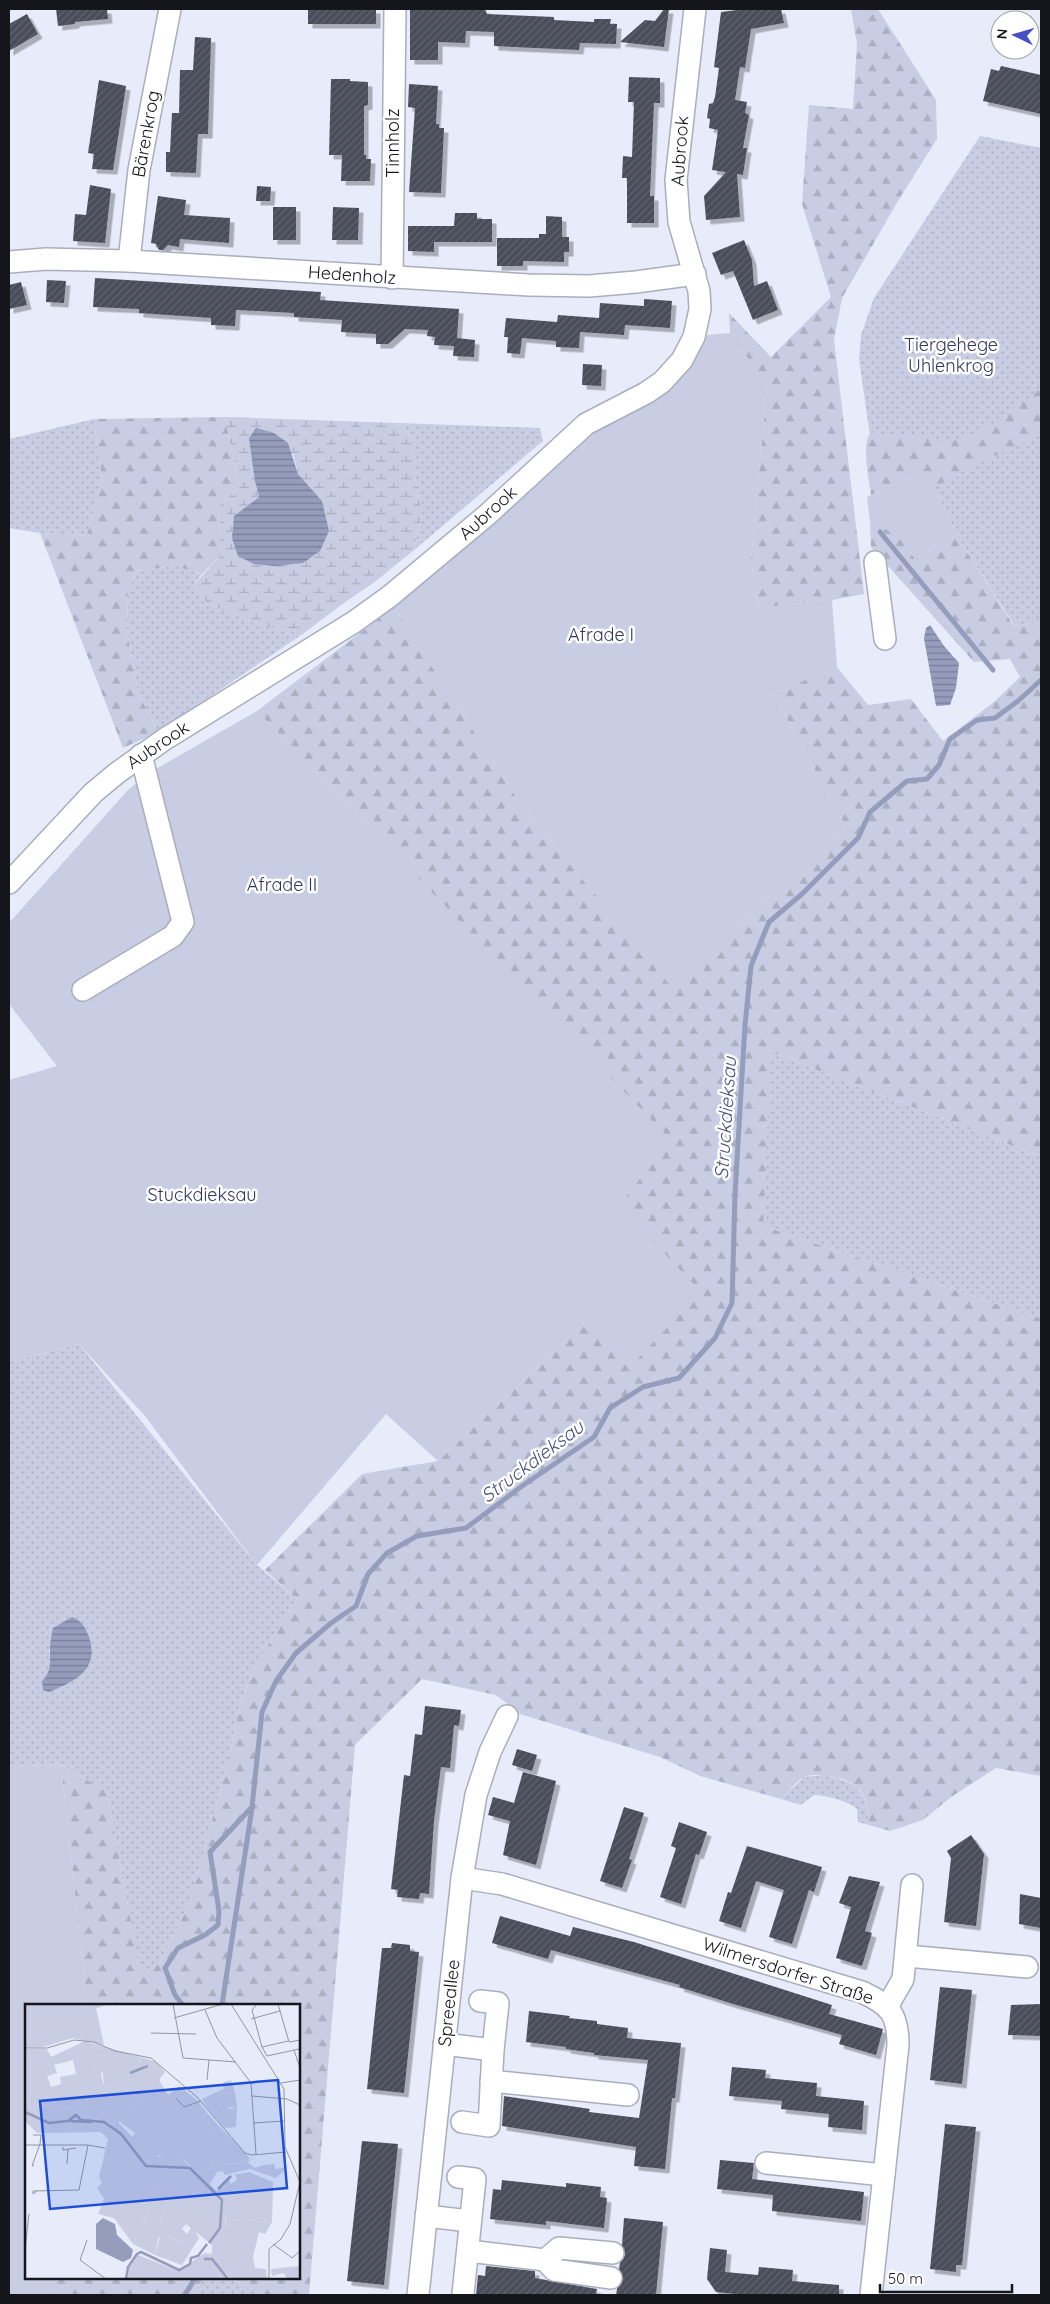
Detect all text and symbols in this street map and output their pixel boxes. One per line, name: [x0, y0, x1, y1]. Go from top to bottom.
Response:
north arrow: [990, 10, 1040, 60]
text: N: [993, 28, 1011, 40]
street label: Bärenkrog: [127, 89, 164, 179]
street label: Tinnholz: [381, 108, 404, 178]
street label: Aubrook: [666, 115, 693, 187]
street label: Hedenholz: [307, 260, 397, 289]
park label: Tiergehege Uhlenkrog: [904, 333, 998, 377]
street label: Aubrook: [454, 480, 522, 545]
park label: Afrade I: [568, 623, 634, 646]
street label: Aubrook: [122, 715, 193, 774]
park label: Afrade II: [247, 873, 317, 896]
water label: Struckdieksau: [709, 1055, 741, 1180]
park label: Stuckdieksau: [147, 1183, 257, 1206]
water label: Struckdieksau: [476, 1414, 589, 1507]
street label: Wilmersdorfer Straße: [700, 1932, 877, 2009]
street label: Spreeallee: [433, 1958, 465, 2048]
inset map: [25, 2004, 300, 2279]
scale bar: [880, 2262, 1012, 2294]
text: 50 m: [888, 2269, 923, 2288]

